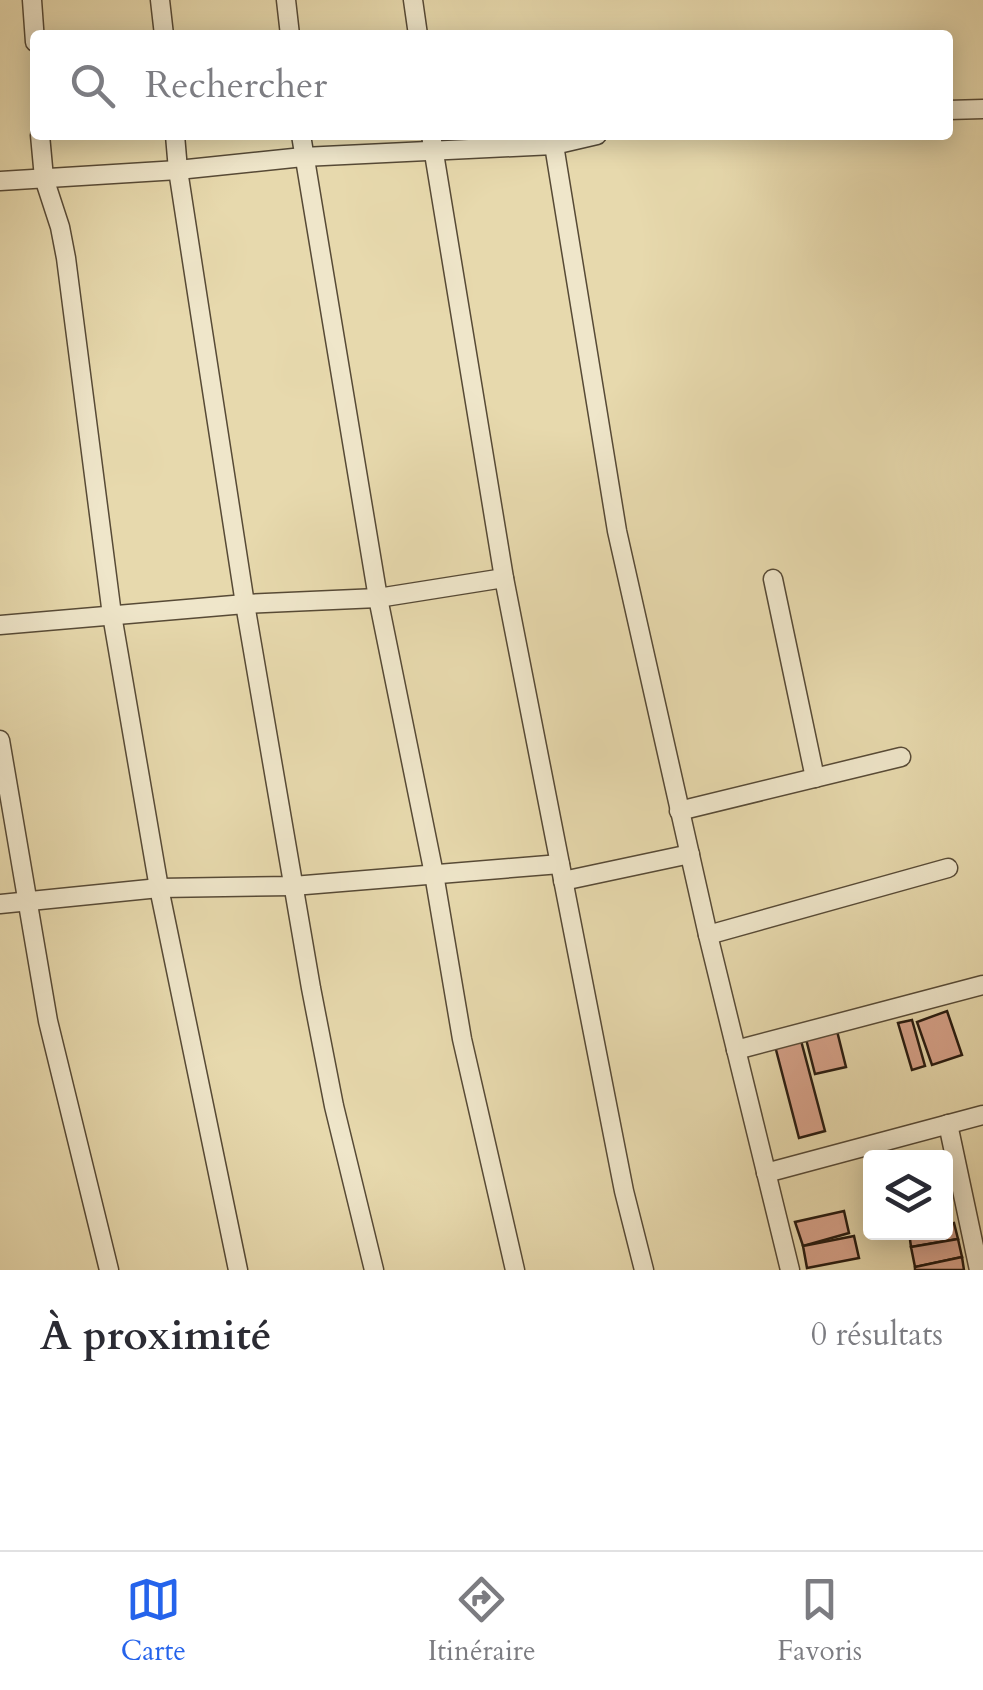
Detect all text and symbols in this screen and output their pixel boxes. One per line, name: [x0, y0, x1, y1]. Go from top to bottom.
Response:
search box: [30, 30, 953, 140]
icon: search: [65, 58, 120, 113]
text: Rechercher: [145, 59, 327, 111]
map controls: [863, 1150, 953, 1240]
button: layers: [863, 1150, 953, 1240]
text: À proximité: [40, 1307, 272, 1364]
text: 0 résultats: [811, 1313, 943, 1357]
tab: Carte: [121, 1572, 186, 1670]
tab: Itinéraire: [428, 1572, 536, 1670]
tab: Favoris: [777, 1572, 862, 1670]

